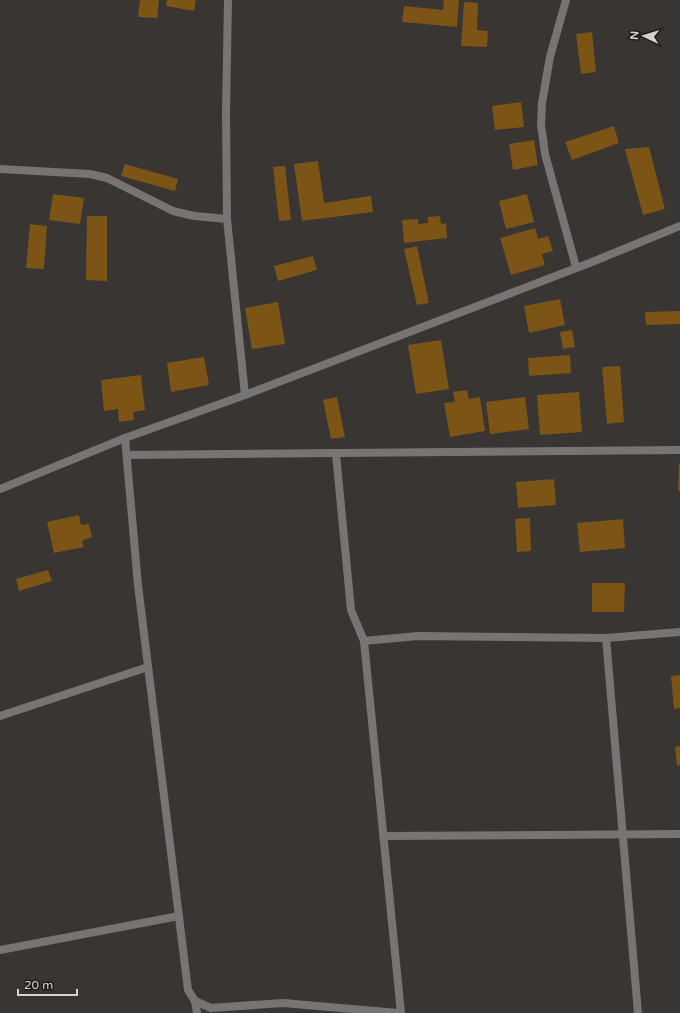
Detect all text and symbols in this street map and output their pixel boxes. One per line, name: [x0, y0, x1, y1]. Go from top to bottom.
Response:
north arrow: [624, 16, 664, 56]
text: N: [628, 30, 641, 40]
scale bar: [18, 971, 77, 997]
text: 20 m: [24, 978, 53, 992]

